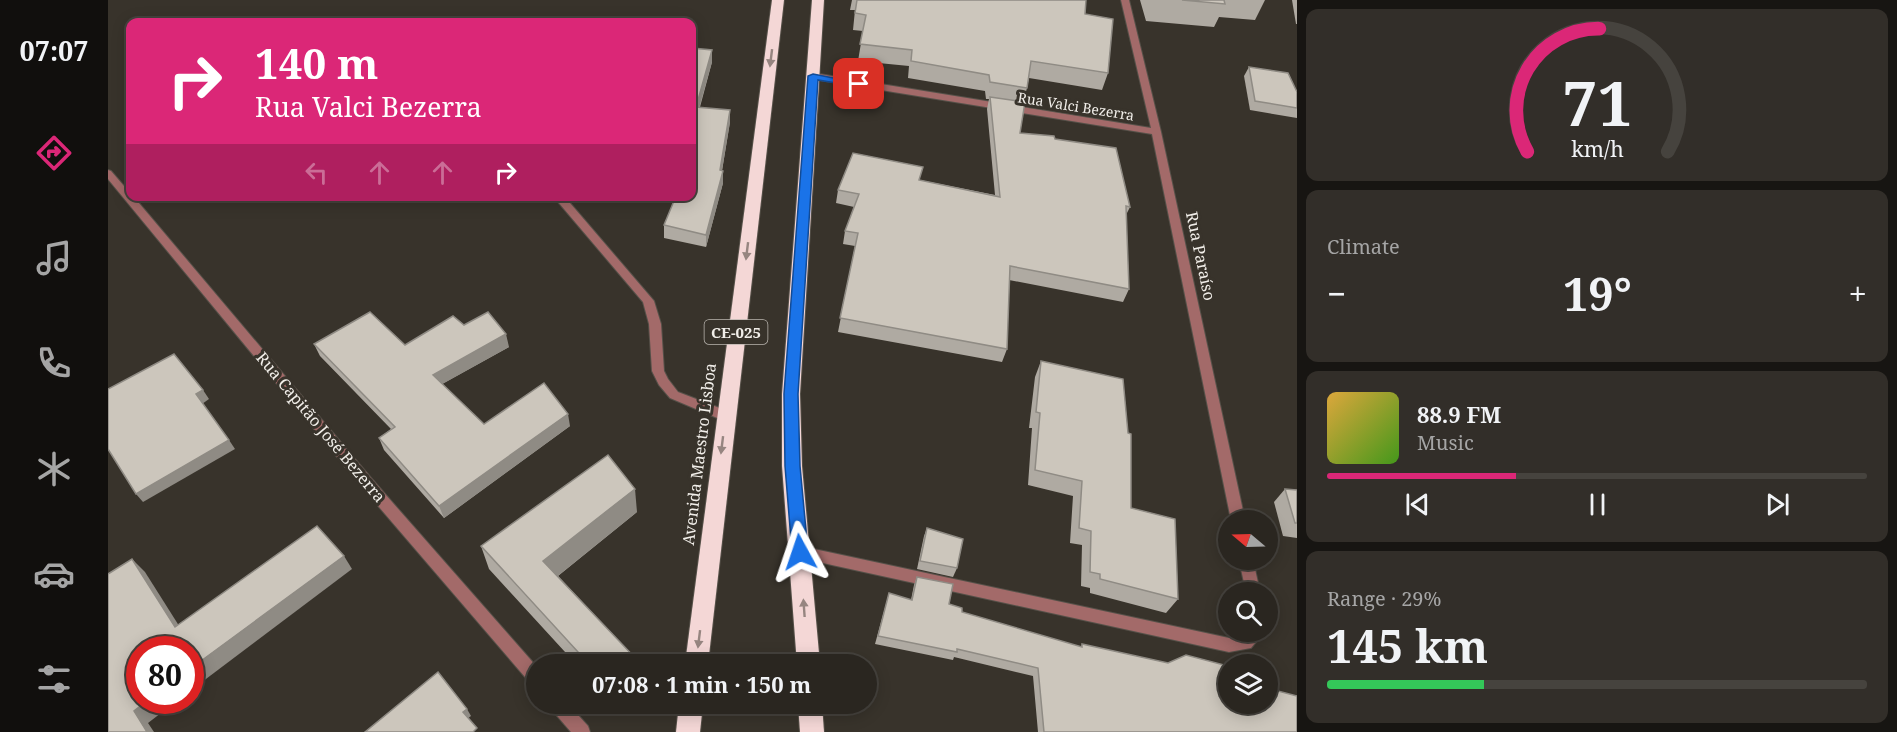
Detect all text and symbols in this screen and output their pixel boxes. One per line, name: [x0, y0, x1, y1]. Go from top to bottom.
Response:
text: 07:07: [19, 32, 89, 69]
text: 140 m: [255, 34, 379, 91]
icon: right: [156, 42, 234, 120]
one-way arrow: [766, 49, 776, 68]
pin: [833, 58, 884, 109]
text: 71: [1562, 59, 1632, 144]
icon: arrive: [842, 67, 875, 100]
street label: Rua Valci Bezerra: [1016, 87, 1136, 125]
text: Rua Valci Bezerra: [255, 88, 482, 125]
icon: directions: [33, 132, 75, 174]
text: km/h: [1571, 134, 1624, 163]
icon: left: [300, 156, 333, 189]
icon: ahead: [363, 156, 396, 189]
icon: ahead: [426, 156, 459, 189]
icon: right: [489, 156, 522, 189]
street label: Rua Paraíso: [1181, 210, 1221, 302]
text: Climate: [1327, 233, 1400, 260]
icon: music: [33, 237, 75, 279]
one-way arrow: [742, 242, 751, 261]
text: 19°: [1563, 263, 1632, 324]
text: −: [1327, 271, 1346, 316]
text: +: [1849, 271, 1867, 316]
road number: CE-025: [704, 320, 768, 344]
icon: phone: [33, 342, 75, 384]
street label: Rua Capitão José Bezerra: [251, 347, 391, 507]
street label: Avenida Maestro Lisboa: [677, 362, 721, 546]
text: 88.9 FM: [1417, 399, 1501, 429]
text: Music: [1417, 429, 1474, 456]
one-way arrow: [718, 436, 727, 455]
icon: climate: [33, 448, 75, 490]
icon: previous: [1401, 488, 1434, 521]
icon: pause: [1581, 488, 1614, 521]
icon: next: [1761, 488, 1794, 521]
north arrow: [1218, 510, 1278, 570]
map controls: [1218, 510, 1278, 714]
position arrow: [768, 520, 832, 584]
icon: car: [33, 553, 75, 595]
button: search: [1218, 582, 1278, 642]
text: Range · 29%: [1327, 585, 1441, 612]
one-way arrow: [799, 599, 808, 618]
text: 145 km: [1327, 615, 1488, 676]
one-way arrow: [694, 629, 704, 648]
speed limit sign: 80: [126, 636, 204, 714]
button: layers: [1218, 654, 1278, 714]
icon: filters: [33, 658, 75, 700]
text: 07:08 · 1 min · 150 m: [592, 669, 811, 699]

